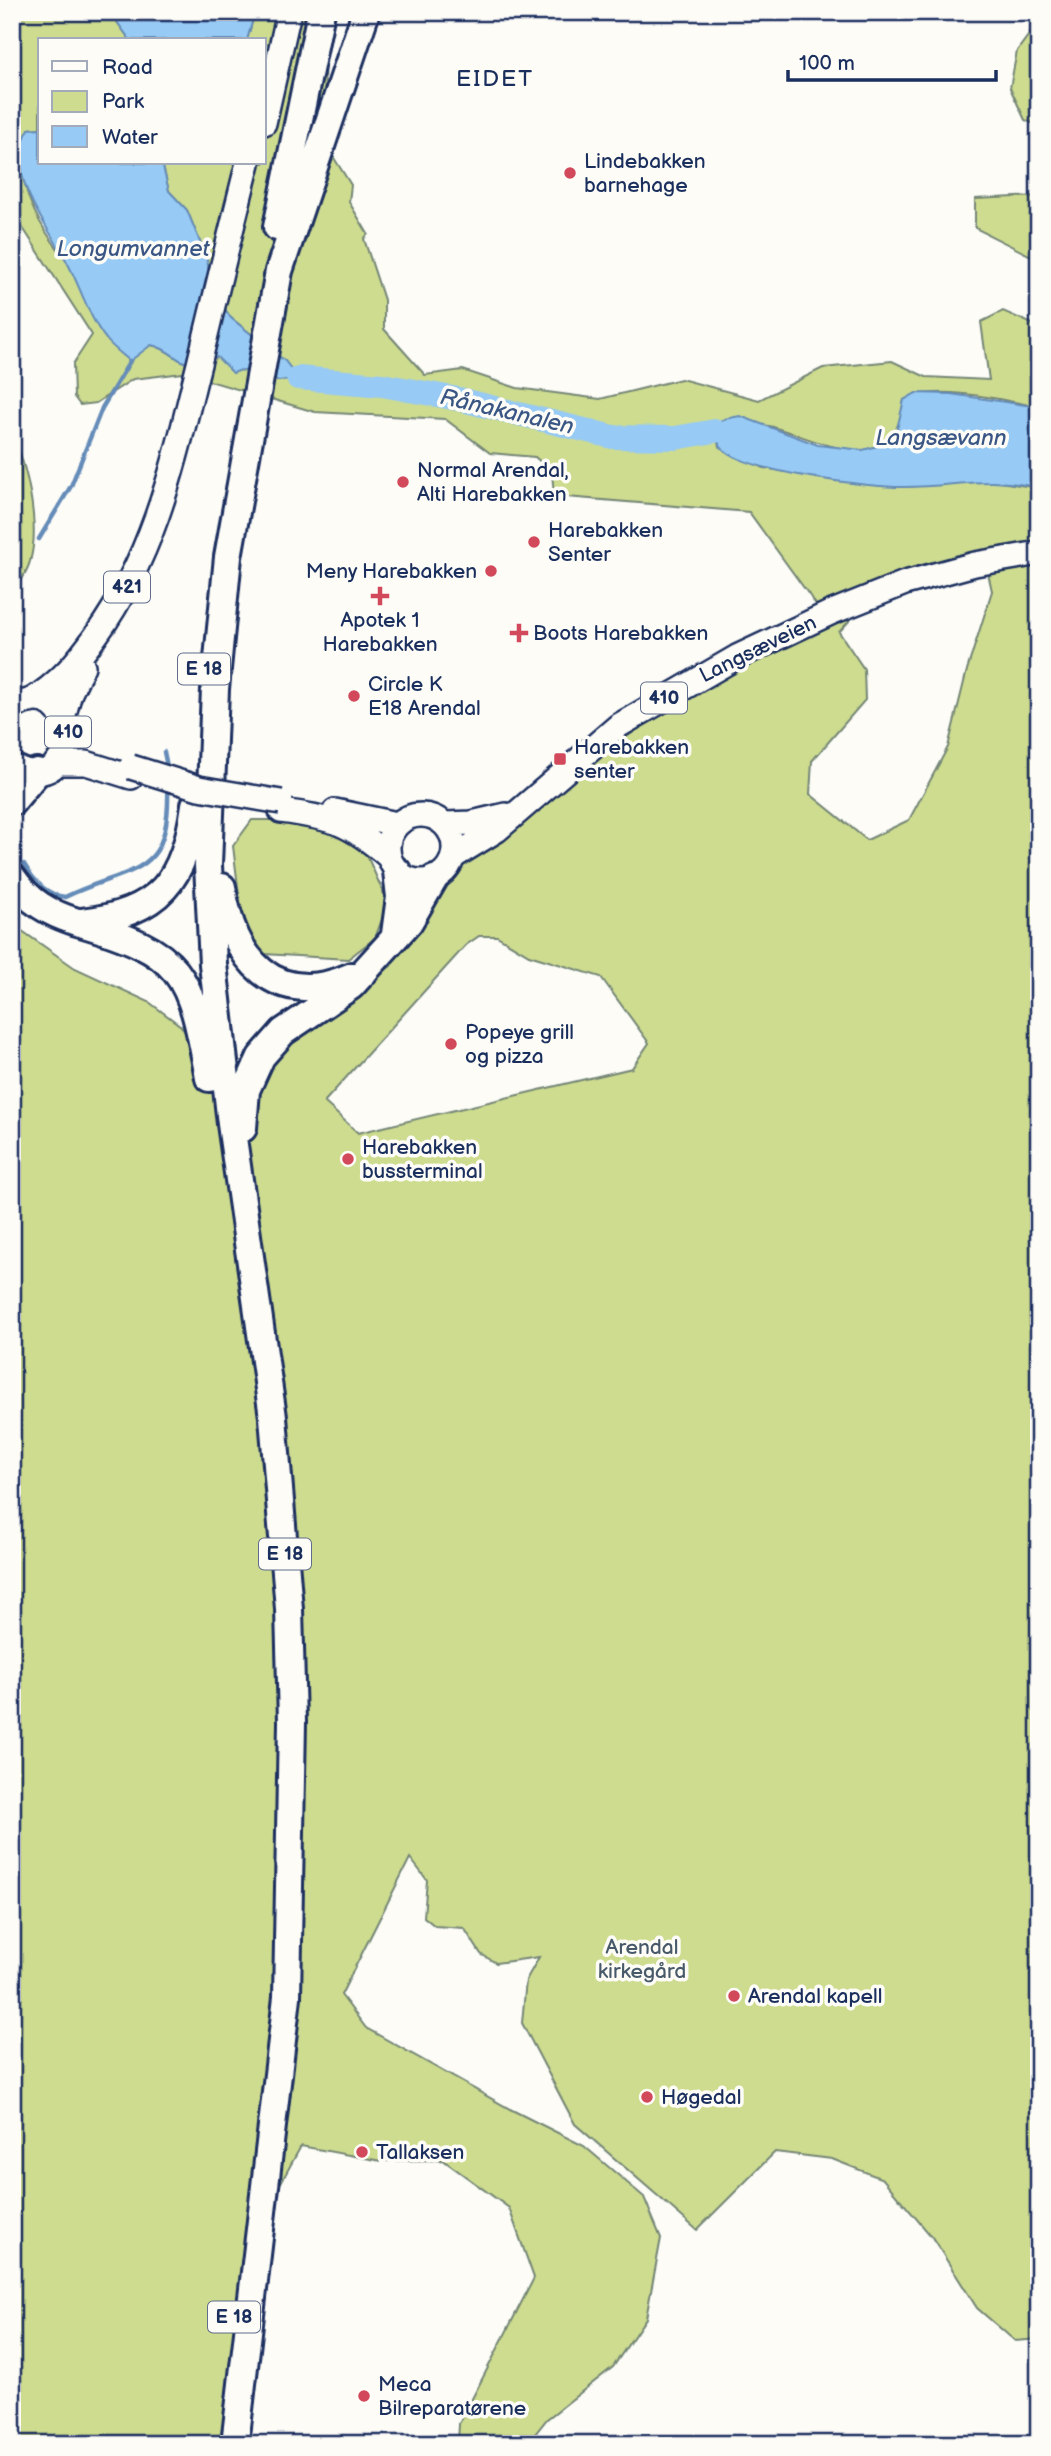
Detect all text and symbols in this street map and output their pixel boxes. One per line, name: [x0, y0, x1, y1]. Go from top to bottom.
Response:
legend: [38, 38, 266, 164]
scale bar: [788, 38, 997, 82]
text: 100 m: [799, 51, 855, 76]
text: Road: [102, 55, 153, 80]
district label: EIDET: [456, 65, 534, 93]
text: Park: [102, 89, 145, 114]
text: Water: [102, 125, 158, 150]
place label: Lindebakken barnehage: [584, 149, 706, 198]
marker: Lindebakken barnehage: [562, 165, 578, 181]
water label: Longumvannet: [56, 235, 211, 263]
water label: Rånakanalen: [437, 383, 577, 441]
water label: Langsævann: [875, 424, 1007, 452]
place label: Normal Arendal, Alti Harebakken: [417, 458, 569, 507]
marker: Normal Arendal, Alti Harebakken: [395, 474, 411, 490]
place label: Harebakken Senter: [548, 518, 663, 567]
marker: Harebakken Senter: [526, 534, 542, 550]
place label: Meny Harebakken: [306, 559, 477, 584]
marker: Meny Harebakken: [483, 563, 499, 579]
road number: 421: [104, 572, 150, 602]
marker: Apotek 1 Harebakken: [372, 588, 388, 604]
place label: Apotek 1 Harebakken: [322, 608, 438, 657]
street label: Langsæveien: [695, 610, 821, 688]
place label: Boots Harebakken: [533, 621, 708, 646]
marker: Boots Harebakken: [511, 625, 527, 641]
road number: E 18: [178, 654, 230, 684]
place label: Circle K E18 Arendal: [368, 672, 481, 721]
road number: 410: [641, 682, 687, 713]
marker: Circle K E18 Arendal: [346, 688, 362, 704]
road number: 410: [45, 716, 91, 748]
place label: Harebakken senter: [574, 735, 689, 784]
marker: Harebakken senter: [552, 751, 568, 767]
place label: Popeye grill og pizza: [465, 1020, 574, 1069]
marker: Popeye grill og pizza: [443, 1036, 459, 1052]
place label: Harebakken bussterminal: [362, 1135, 483, 1184]
marker: Harebakken bussterminal: [340, 1151, 356, 1167]
road number: E 18: [259, 1538, 311, 1570]
park label: Arendal kirkegård: [598, 1935, 686, 1984]
place label: Arendal kapell: [748, 1984, 882, 2009]
marker: Arendal kapell: [726, 1988, 742, 2004]
place label: Høgedal: [661, 2085, 741, 2110]
marker: Høgedal: [639, 2089, 655, 2105]
place label: Tallaksen: [376, 2140, 464, 2165]
marker: Tallaksen: [354, 2144, 370, 2160]
road number: E 18: [208, 2302, 260, 2332]
place label: Meca Bilreparatørene: [378, 2372, 526, 2421]
marker: Meca Bilreparatørene: [356, 2388, 372, 2404]

